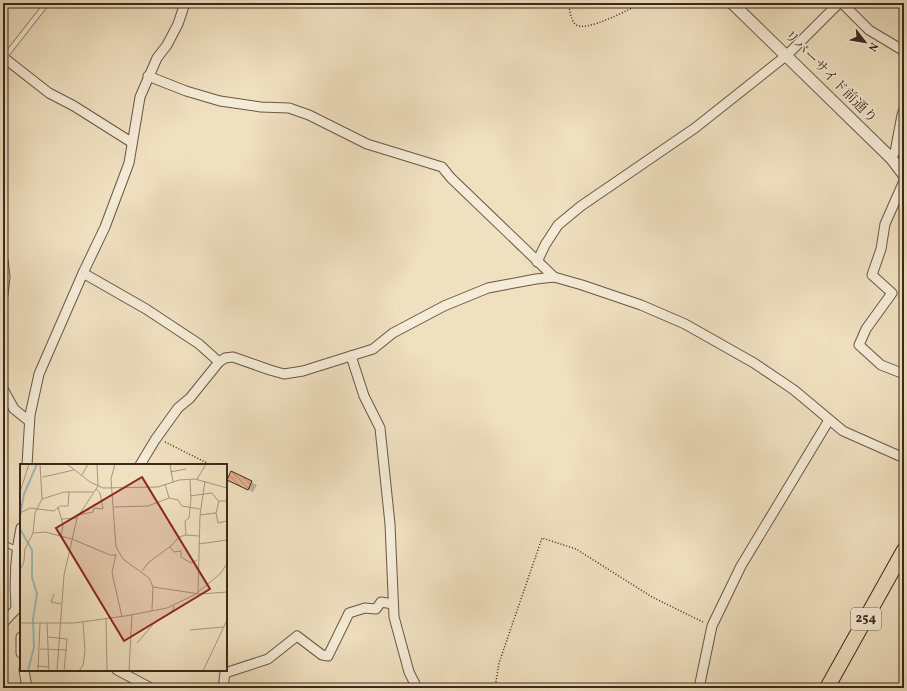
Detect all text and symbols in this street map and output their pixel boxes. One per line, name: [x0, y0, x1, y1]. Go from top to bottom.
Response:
north arrow: [845, 22, 885, 62]
street label: リバーサイド前通り: [779, 26, 881, 128]
text: N: [864, 39, 881, 54]
inset map: [20, 464, 227, 671]
road number: 254: [851, 608, 881, 630]

